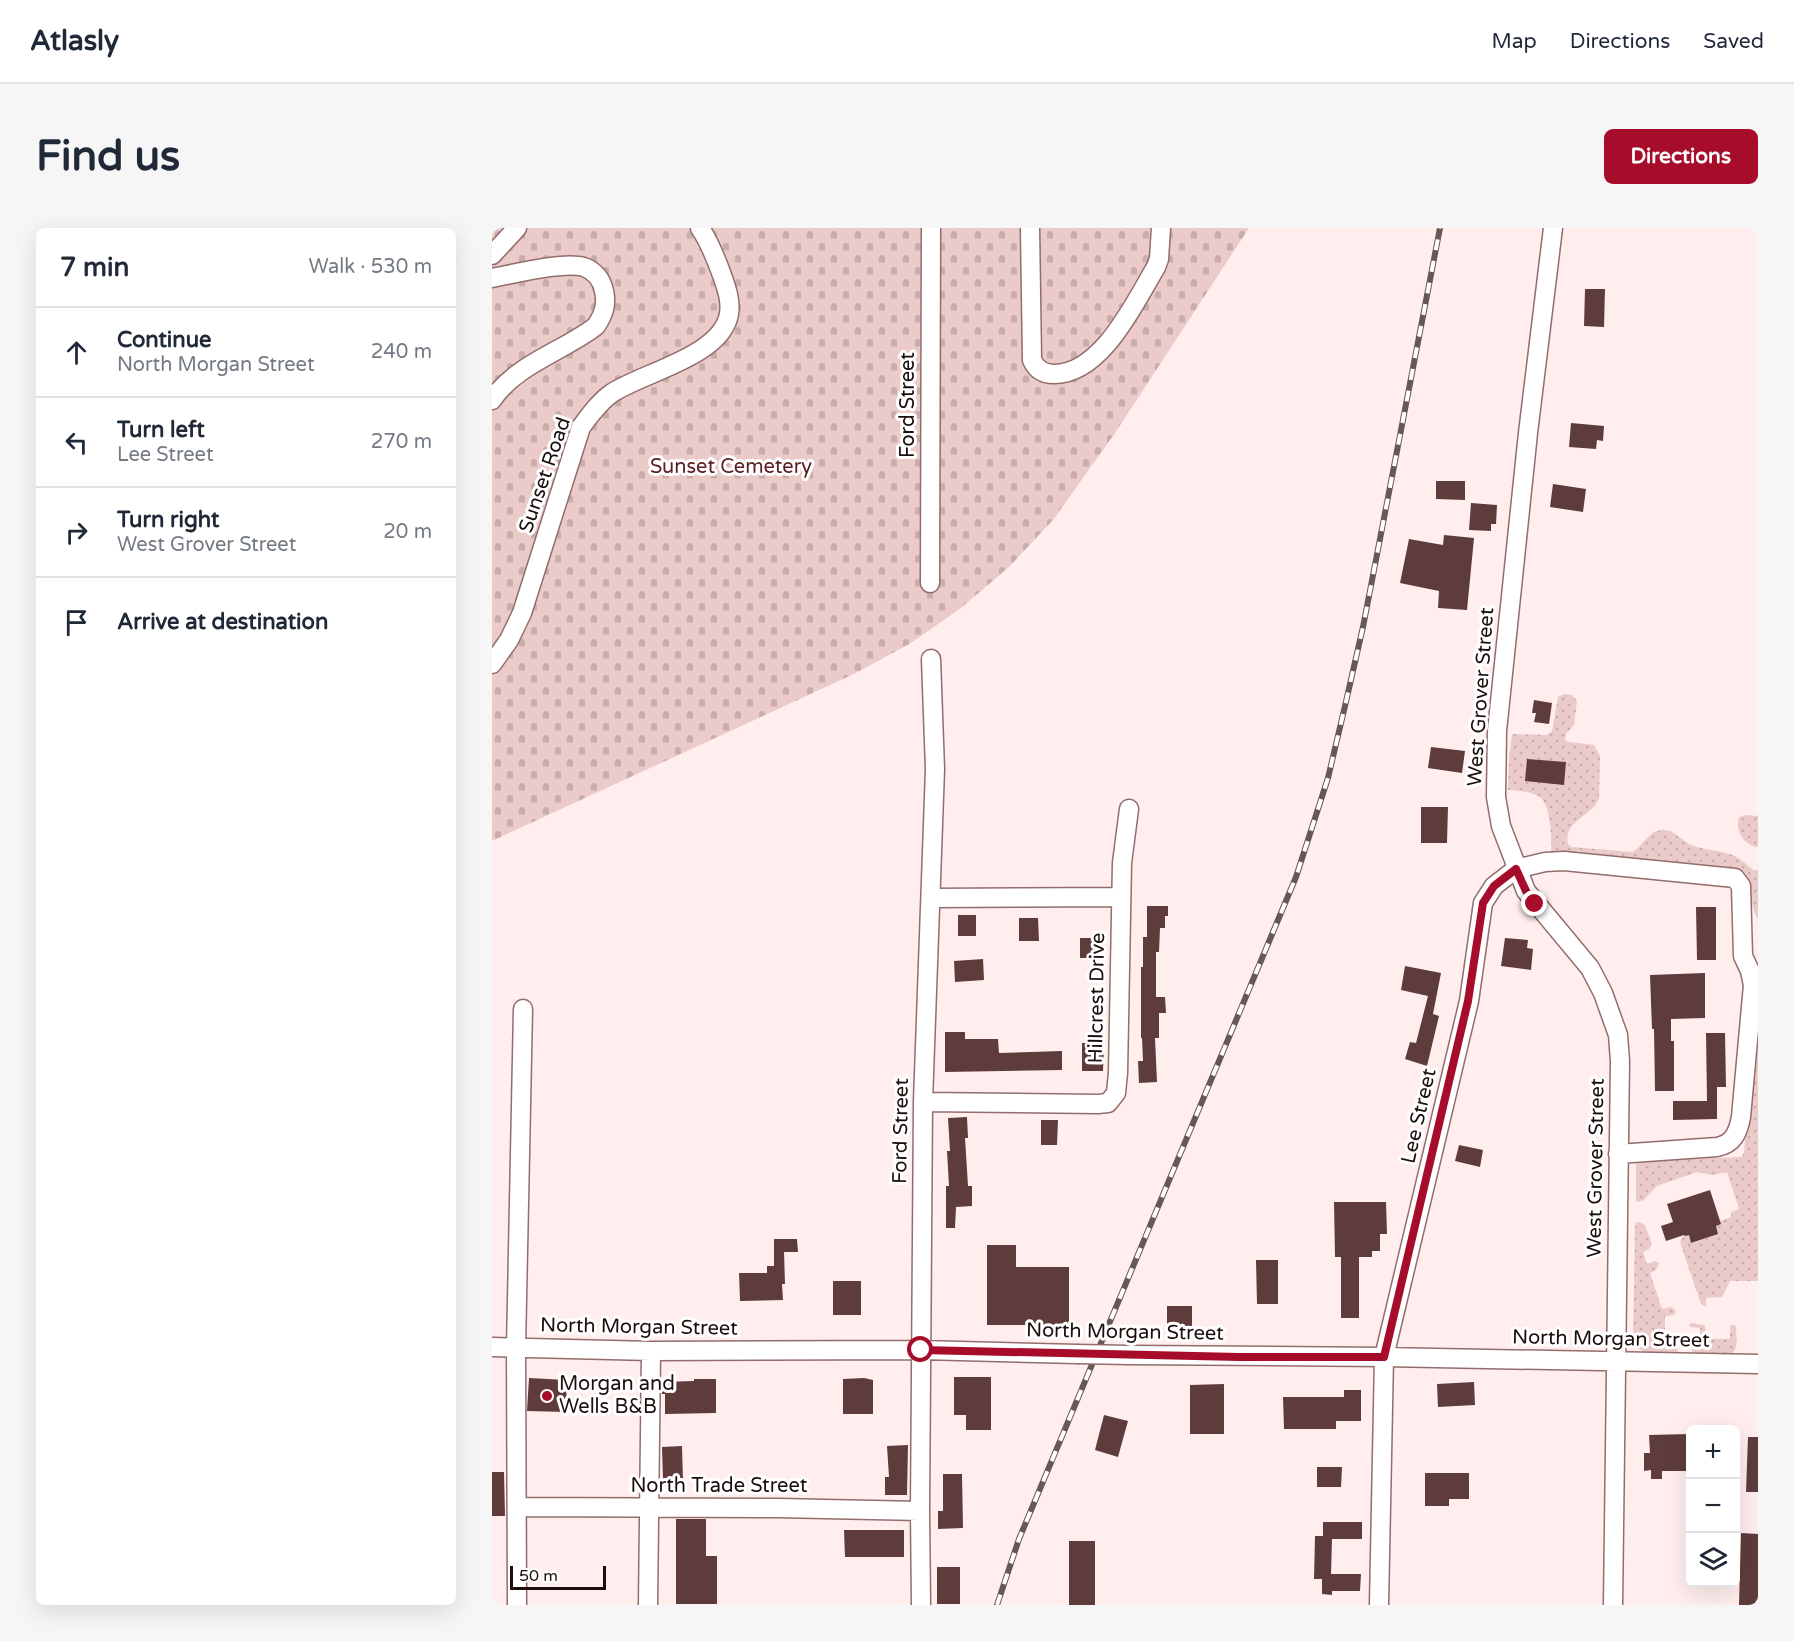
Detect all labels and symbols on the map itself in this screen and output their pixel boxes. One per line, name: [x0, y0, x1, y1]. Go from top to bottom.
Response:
street label: Ford Street: [896, 352, 920, 458]
street label: Sunset Road: [514, 414, 576, 536]
park label: Sunset Cemetery: [650, 455, 812, 479]
street label: West Grover Street: [1463, 606, 1499, 787]
route end: [1521, 890, 1547, 916]
street label: Hillcrest Drive: [1084, 932, 1110, 1064]
street label: Lee Street: [1396, 1066, 1442, 1166]
street label: Ford Street: [888, 1078, 914, 1184]
street label: West Grover Street: [1582, 1078, 1610, 1258]
street label: North Morgan Street: [540, 1313, 738, 1341]
street label: North Morgan Street: [1026, 1318, 1224, 1346]
street label: North Morgan Street: [1512, 1325, 1710, 1353]
route start: [907, 1336, 933, 1362]
place label: Morgan and Wells B&B: [559, 1372, 675, 1419]
marker: Morgan and Wells B&B: [540, 1389, 554, 1403]
street label: North Trade Street: [631, 1474, 808, 1498]
scale bar: [510, 1563, 606, 1590]

